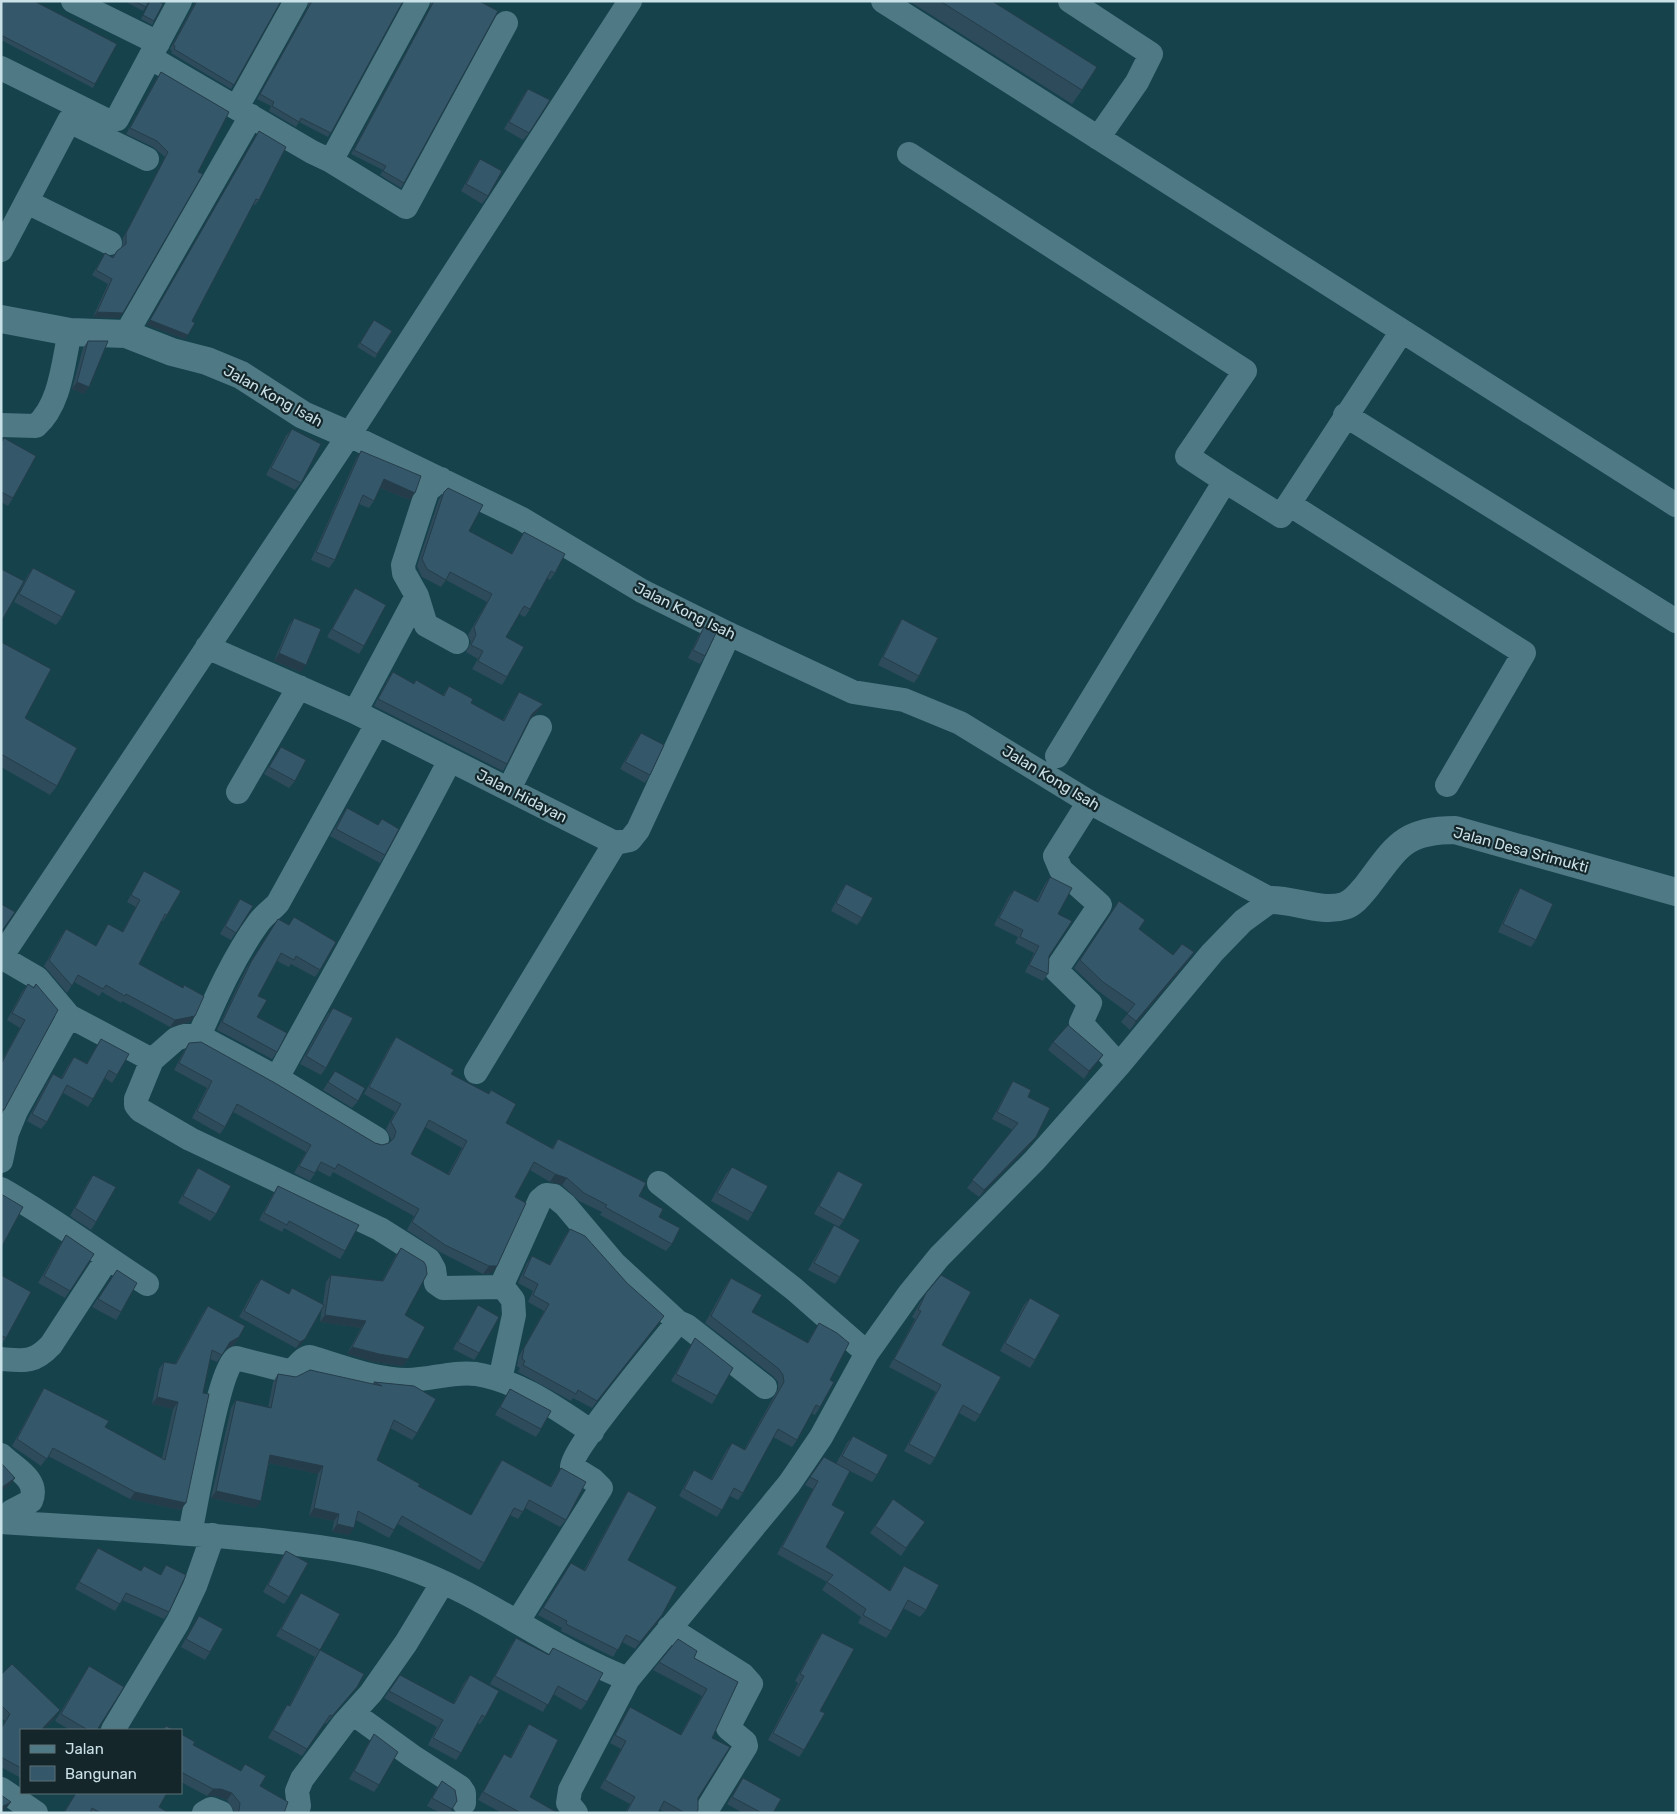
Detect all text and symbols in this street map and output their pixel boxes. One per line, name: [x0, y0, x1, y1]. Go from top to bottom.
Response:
street label: Jalan Kong Isah: [220, 361, 326, 431]
street label: Jalan Kong Isah: [631, 579, 739, 643]
street label: Jalan Kong Isah: [999, 742, 1103, 814]
street label: Jalan Hidayan: [474, 765, 570, 827]
street label: Jalan Desa Srimukti: [1452, 823, 1590, 877]
legend: [20, 1729, 182, 1794]
text: Jalan: [65, 1740, 104, 1758]
text: Bangunan: [65, 1765, 137, 1783]

